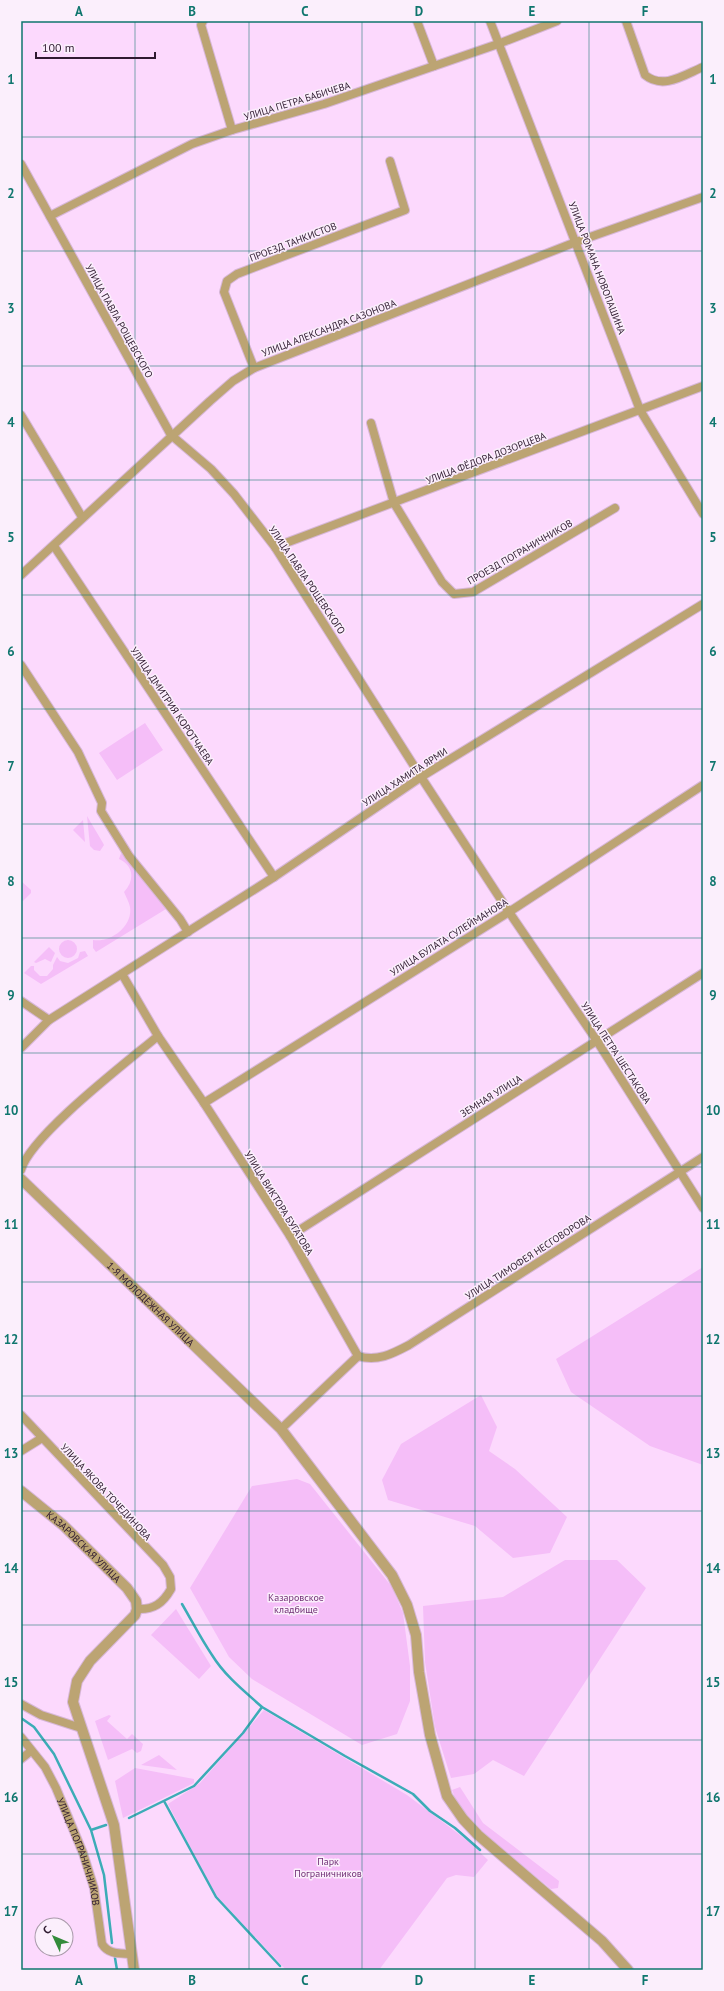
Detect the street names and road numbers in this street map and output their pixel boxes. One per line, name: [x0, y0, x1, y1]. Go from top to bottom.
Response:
street label: УЛИЦА ПЕТРА БАБИЧЕВА: [242, 79, 352, 123]
street label: УЛИЦА РОМАНА НОВОПАШИНА: [566, 200, 628, 336]
street label: ПРОЕЗД ТАНКИСТОВ: [248, 219, 339, 265]
street label: УЛИЦА ПАВЛА РОЩЕВСКОГО: [82, 262, 156, 380]
street label: УЛИЦА АЛЕКСАНДРА САЗОНОВА: [260, 296, 398, 360]
street label: УЛИЦА ФЁДОРА ДОЗОРЦЕВА: [424, 429, 548, 487]
street label: ПРОЕЗД ПОГРАНИЧНИКОВ: [465, 516, 575, 587]
street label: УЛИЦА ПАВЛА РОЩЕВСКОГО: [266, 523, 348, 637]
street label: УЛИЦА ДМИТРИЯ КОРОТЧАЕВА: [128, 644, 217, 768]
street label: УЛИЦА ХАМИТА ЯРМИ: [360, 745, 450, 809]
street label: УЛИЦА БУЛАТА СУЛЕЙМАНОВА: [388, 895, 510, 979]
street label: УЛИЦА ПЕТРА ШЕСТАКОВА: [578, 1000, 654, 1106]
street label: ЗЕМНАЯ УЛИЦА: [458, 1072, 524, 1120]
street label: УЛИЦА ВИКТОРА БУГАТОВА: [242, 1148, 317, 1258]
street label: УЛИЦА ТИМОФЕЯ НЕСГОВОРОВА: [463, 1211, 593, 1302]
street label: 1-Я МОЛОДЁЖНАЯ УЛИЦА: [104, 1259, 197, 1349]
street label: УЛИЦА ЯКОВА ТОЧЕДИНОВА: [58, 1441, 154, 1543]
street label: КАЗАРОВСКАЯ УЛИЦА: [44, 1508, 124, 1585]
street label: УЛИЦА ПОГРАНИЧНИКОВ: [54, 1796, 103, 1907]

